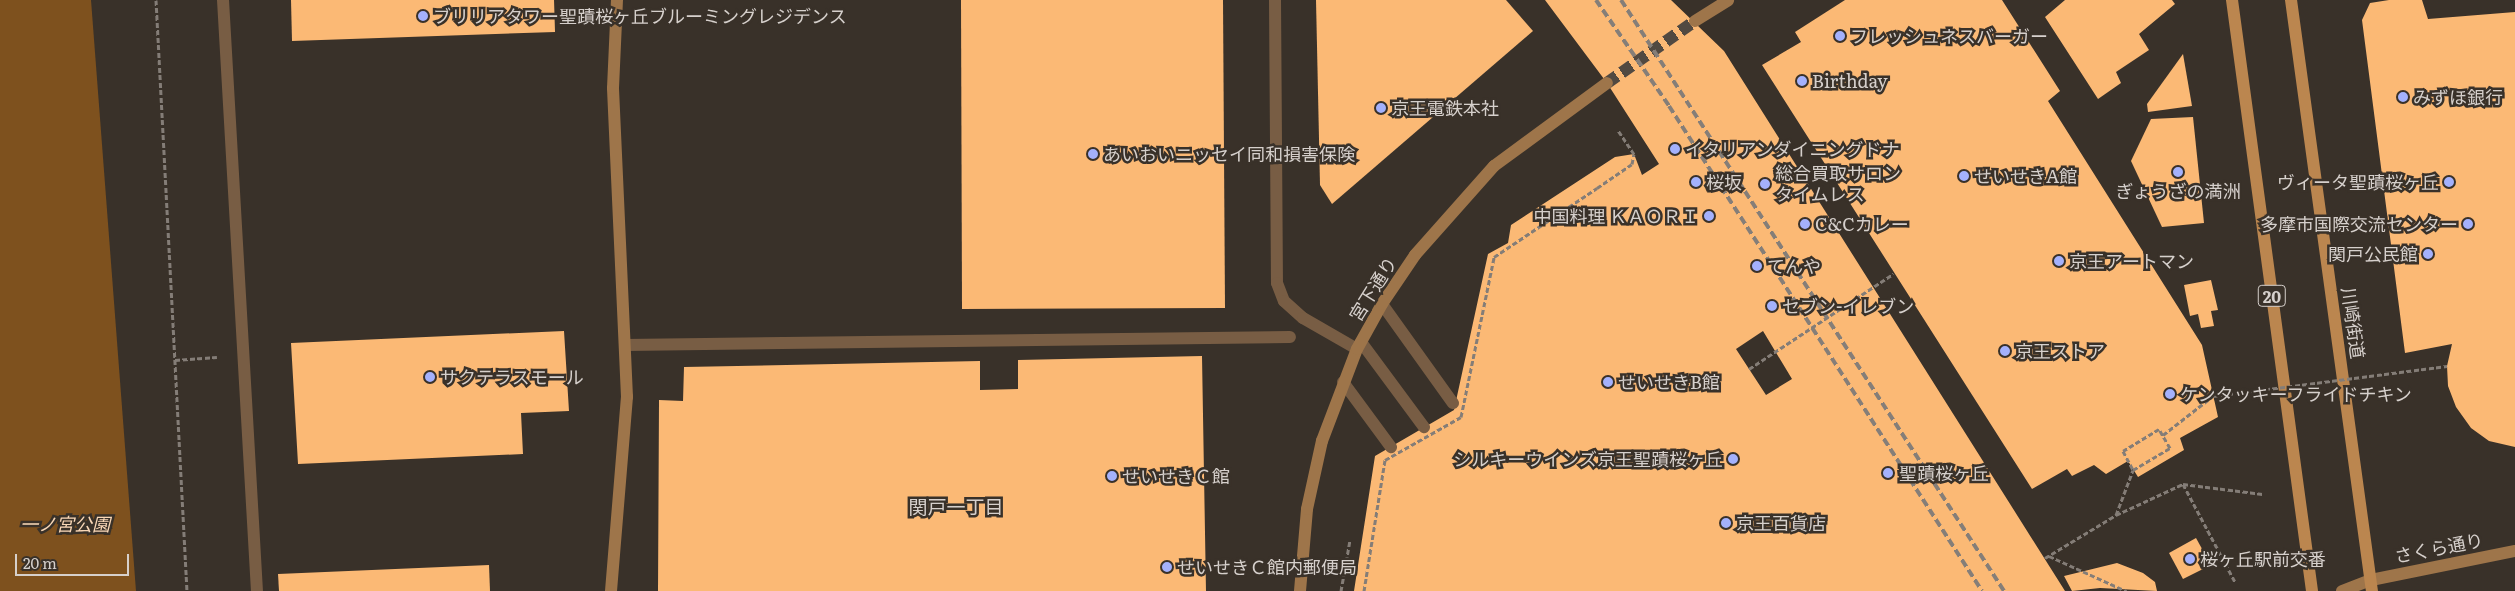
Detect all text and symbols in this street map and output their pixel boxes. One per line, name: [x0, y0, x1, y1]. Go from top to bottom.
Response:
place label: ブリリアタワー聖蹟桜ヶ丘ブルーミングレジデンス: [433, 5, 847, 27]
marker: ブリリアタワー聖蹟桜ヶ丘ブルーミングレジデンス: [417, 10, 429, 22]
place label: フレッシュネスバーガー: [1850, 25, 2048, 47]
marker: フレッシュネスバーガー: [1834, 30, 1846, 42]
place label: Birthday: [1812, 70, 1888, 92]
marker: Birthday: [1796, 75, 1808, 87]
place label: みずほ銀行: [2413, 86, 2503, 108]
marker: みずほ銀行: [2397, 91, 2409, 103]
place label: 京王電鉄本社: [1391, 97, 1499, 119]
marker: 京王電鉄本社: [1375, 102, 1387, 114]
place label: イタリアンダイニングドナ: [1685, 138, 1901, 160]
place label: あいおいニッセイ同和損害保険: [1103, 143, 1355, 165]
marker: イタリアンダイニングドナ: [1669, 143, 1681, 155]
marker: あいおいニッセイ同和損害保険: [1087, 148, 1099, 160]
place label: 総合買取サロン タイムレス: [1775, 163, 1901, 205]
place label: せいせきA館: [1974, 165, 2077, 187]
marker: ぎょうざの満洲: [2172, 166, 2184, 178]
marker: せいせきA館: [1958, 170, 1970, 182]
place label: 桜坂: [1706, 171, 1742, 193]
place label: ヴィータ聖蹟桜ヶ丘: [2277, 171, 2439, 193]
marker: 桜坂: [1690, 176, 1702, 188]
marker: ヴィータ聖蹟桜ヶ丘: [2443, 176, 2455, 188]
marker: 総合買取サロン タイムレス: [1759, 178, 1771, 190]
place label: ぎょうざの満洲: [2115, 180, 2241, 202]
place label: 中国料理 ＫＡＯＲＩ: [1533, 205, 1699, 227]
marker: 中国料理 ＫＡＯＲＩ: [1703, 210, 1715, 222]
place label: C&Cカレー: [1815, 213, 1909, 235]
place label: 多摩市国際交流センター: [2260, 213, 2458, 235]
marker: C&Cカレー: [1799, 218, 1811, 230]
marker: 多摩市国際交流センター: [2462, 218, 2474, 230]
place label: 関戸公民館: [2328, 243, 2418, 265]
marker: 関戸公民館: [2422, 248, 2434, 260]
place label: 京王アートマン: [2069, 250, 2194, 272]
street label: 宮下通り: [1345, 253, 1401, 325]
place label: てんや: [1767, 255, 1821, 277]
marker: 京王アートマン: [2053, 255, 2065, 267]
marker: てんや: [1751, 260, 1763, 272]
road number: 20: [2257, 282, 2287, 310]
street label: 川崎街道: [2337, 286, 2369, 360]
place label: セブン-イレブン: [1782, 295, 1914, 317]
marker: セブン-イレブン: [1766, 300, 1778, 312]
place label: 京王ストア: [2015, 340, 2105, 362]
marker: 京王ストア: [1999, 345, 2011, 357]
place label: サクテラスモール: [440, 366, 584, 388]
marker: サクテラスモール: [424, 371, 436, 383]
place label: せいせきB館: [1618, 371, 1720, 393]
marker: せいせきB館: [1602, 376, 1614, 388]
place label: ケンタッキーフライドチキン: [2180, 383, 2414, 405]
marker: ケンタッキーフライドチキン: [2164, 388, 2176, 400]
place label: シルキーウインズ京王聖蹟桜ヶ丘: [1453, 448, 1723, 470]
marker: シルキーウインズ京王聖蹟桜ヶ丘: [1727, 453, 1739, 465]
place label: 聖蹟桜ヶ丘: [1899, 462, 1989, 484]
place label: せいせきＣ館: [1122, 465, 1230, 487]
marker: 聖蹟桜ヶ丘: [1881, 466, 1895, 480]
marker: せいせきＣ館: [1106, 470, 1118, 482]
district label: 関戸一丁目: [909, 496, 1003, 518]
place label: 京王百貨店: [1736, 512, 1826, 534]
park label: 一ノ宮公園: [20, 513, 110, 535]
marker: 京王百貨店: [1720, 517, 1732, 529]
street label: さくら通り: [2393, 529, 2485, 567]
scale bar: [18, 544, 131, 576]
place label: 桜ヶ丘駅前交番: [2200, 548, 2326, 570]
text: 20 m: [23, 551, 57, 574]
marker: 桜ヶ丘駅前交番: [2184, 553, 2196, 565]
place label: せいせきＣ館内郵便局: [1177, 556, 1357, 578]
marker: せいせきＣ館内郵便局: [1161, 561, 1173, 573]

